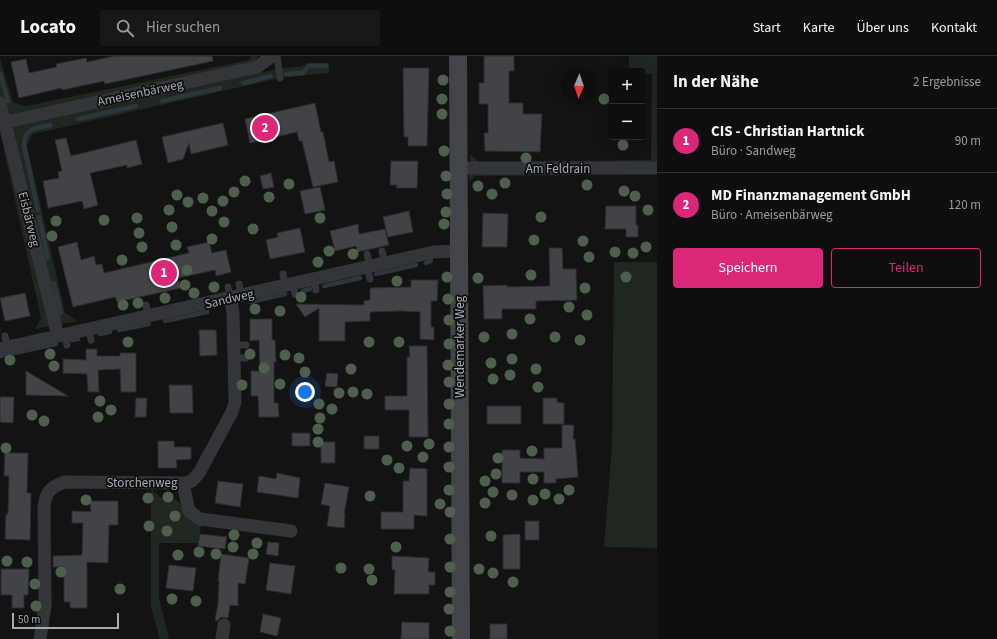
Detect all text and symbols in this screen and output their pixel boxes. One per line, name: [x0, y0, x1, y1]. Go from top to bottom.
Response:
search box: [100, 10, 380, 46]
text: Locato: [20, 14, 76, 41]
icon: search: [114, 17, 136, 39]
text: Hier suchen: [146, 17, 220, 38]
text: Start: [753, 18, 781, 38]
text: Karte: [803, 18, 834, 38]
text: Über uns: [856, 18, 909, 38]
text: Kontakt: [931, 18, 977, 38]
north arrow: [561, 68, 597, 104]
map controls: [609, 68, 645, 140]
button: +: [609, 68, 645, 104]
text: In der Nähe: [673, 70, 759, 94]
text: 2 Ergebnisse: [913, 73, 981, 91]
street label: Ameisenbärweg: [96, 75, 185, 111]
button: −: [609, 104, 645, 140]
pin: 2: [252, 113, 278, 143]
text: CIS - Christian Hartnick: [711, 121, 864, 142]
text: 1: [683, 132, 689, 150]
text: 90 m: [955, 132, 981, 150]
text: Büro · Sandweg: [711, 142, 796, 160]
street label: Am Feldrain: [526, 160, 590, 178]
text: MD Finanzmanagement GmbH: [711, 185, 911, 206]
street label: Eisbärweg: [14, 190, 45, 249]
text: 2: [683, 196, 689, 214]
text: 120 m: [948, 196, 981, 214]
text: Büro · Ameisenbärweg: [711, 206, 833, 224]
button: Speichern: [673, 248, 823, 288]
button: Teilen: [831, 248, 981, 288]
pin: 1: [151, 258, 177, 288]
street label: Sandweg: [203, 284, 256, 313]
street label: Wendemarker Weg: [451, 295, 469, 398]
your location: [295, 382, 315, 402]
street label: Storchenweg: [106, 474, 178, 492]
scale bar: [12, 611, 119, 630]
text: 50 m: [18, 612, 40, 627]

